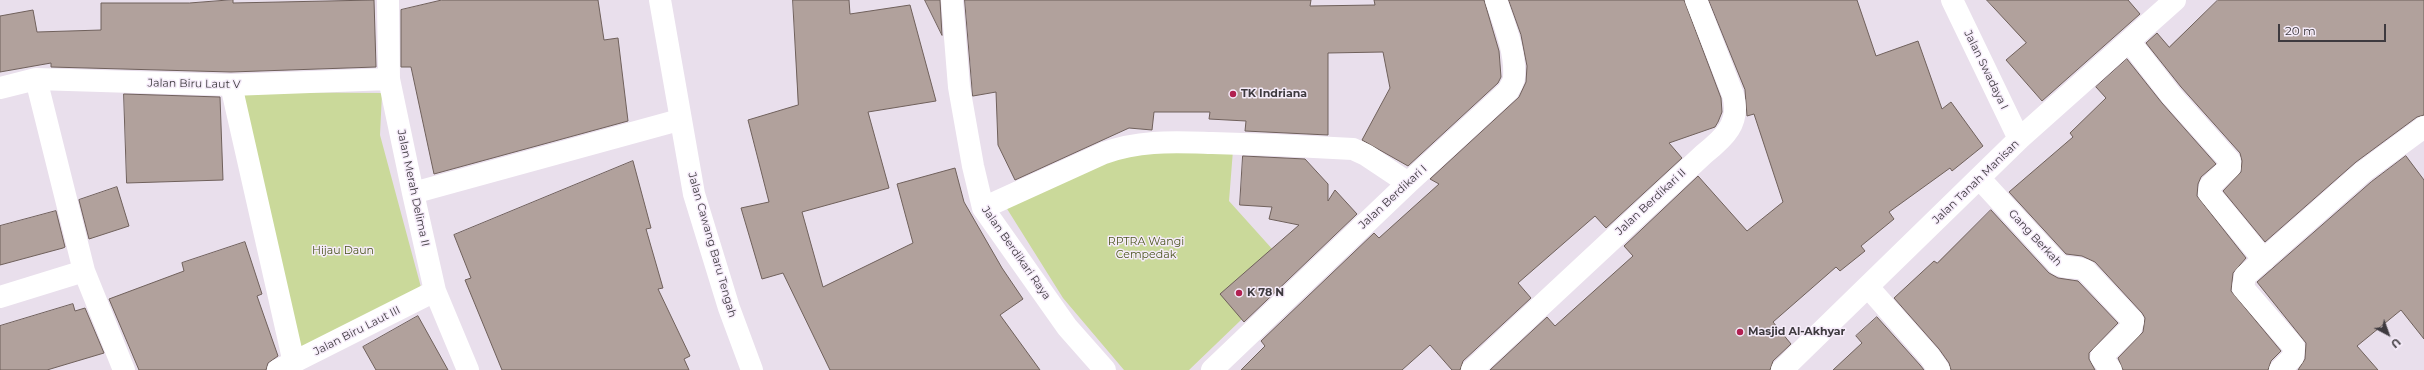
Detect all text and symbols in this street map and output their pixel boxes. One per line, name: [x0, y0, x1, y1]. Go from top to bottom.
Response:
scale bar: [2280, 16, 2388, 42]
text: 20 m: [2285, 23, 2316, 38]
street label: Jalan Swadaya I: [1961, 28, 2011, 112]
street label: Jalan Biru Laut V: [147, 77, 241, 91]
place label: TK Indriana: [1241, 87, 1307, 101]
marker: TK Indriana: [1228, 89, 1238, 99]
street label: Jalan Merah Delima II: [394, 128, 432, 248]
street label: Jalan Tanah Manisan: [1930, 137, 2022, 227]
street label: Jalan Berdikari I: [1356, 162, 1430, 232]
street label: Jalan Berdikari II: [1613, 166, 1689, 238]
street label: Jalan Cawang Baru Tengah: [685, 171, 739, 319]
street label: Jalan Berdikari Raya: [979, 204, 1053, 302]
street label: Gang Berkah: [2005, 207, 2065, 269]
park label: RPTRA Wangi Cempedak: [1108, 235, 1184, 261]
park label: Hijau Daun: [312, 244, 374, 258]
place label: K 78 N: [1247, 286, 1284, 300]
marker: K 78 N: [1234, 288, 1244, 298]
street label: Jalan Biru Laut III: [312, 303, 402, 359]
north arrow: [2368, 314, 2408, 354]
place label: Masjid Al-Akhyar: [1748, 325, 1845, 339]
marker: Masjid Al-Akhyar: [1735, 327, 1745, 337]
text: U: [2388, 335, 2404, 351]

